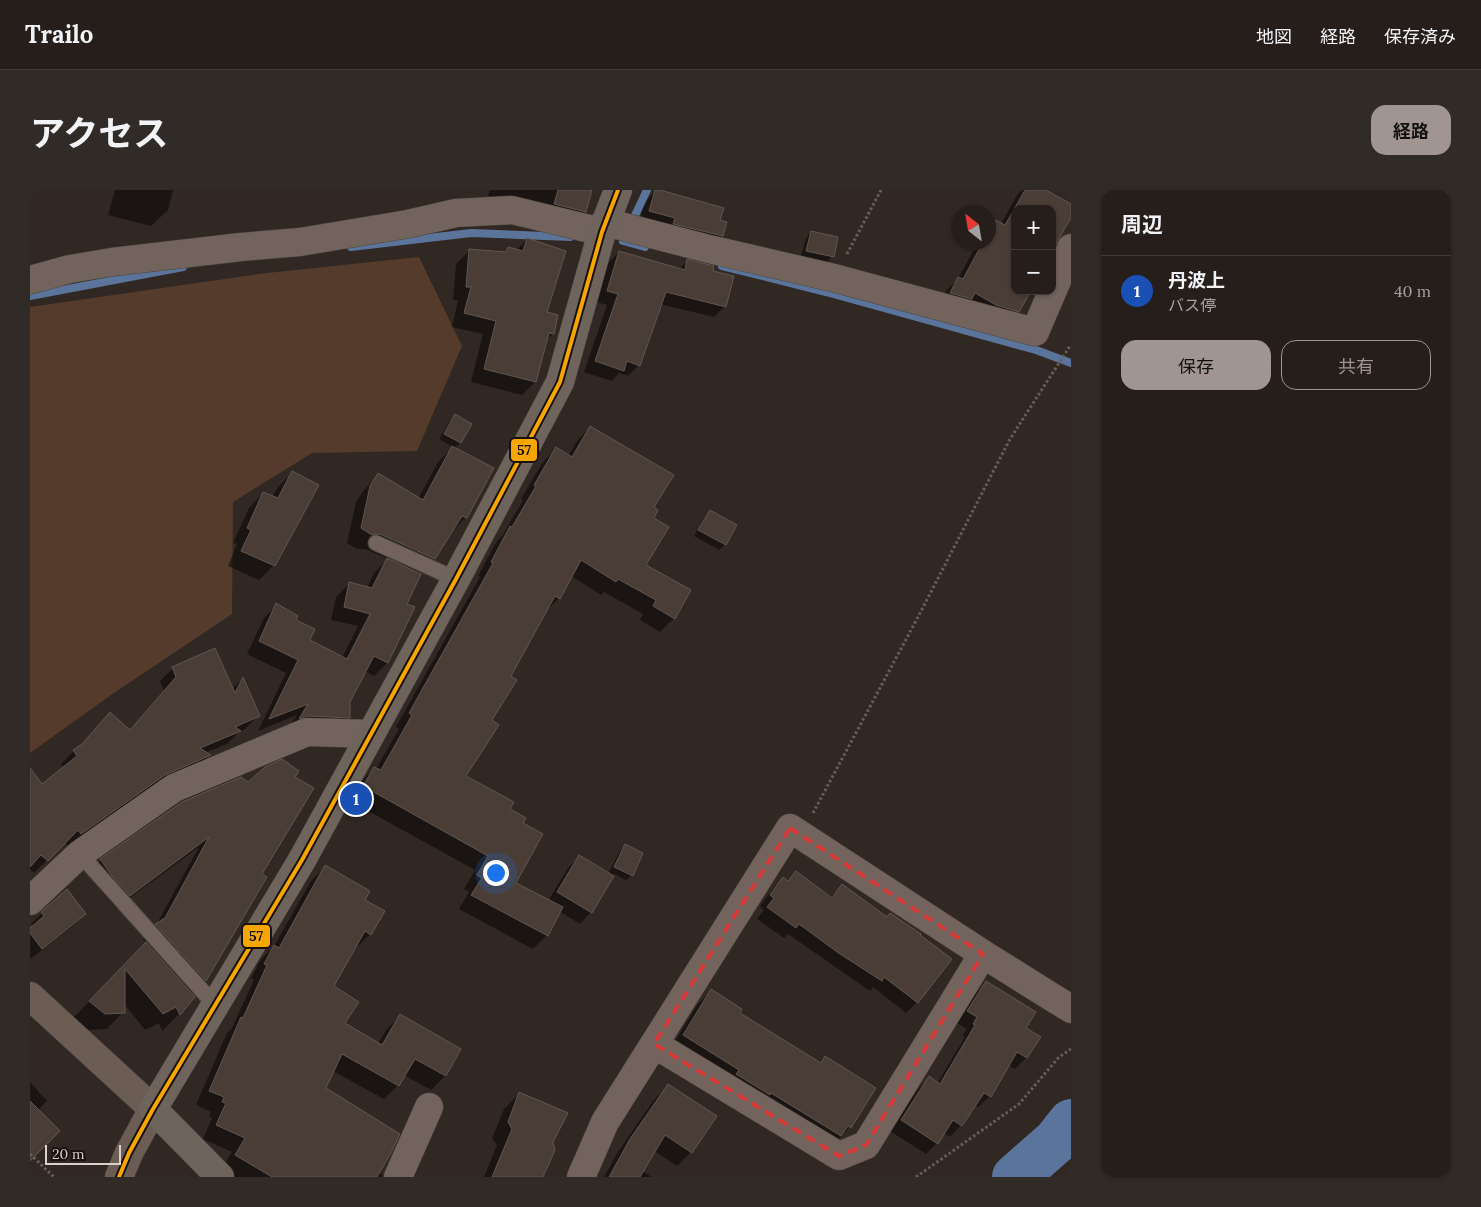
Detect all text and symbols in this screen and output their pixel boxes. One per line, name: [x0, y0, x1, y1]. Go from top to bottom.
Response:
text: Trailo: [25, 19, 93, 50]
text: 地図: [1256, 25, 1292, 48]
text: 経路: [1320, 25, 1356, 48]
text: 保存済み: [1384, 25, 1456, 48]
button: 経路: [1371, 105, 1451, 155]
text: アクセス: [30, 111, 168, 156]
north arrow: [951, 205, 996, 250]
map controls: [1011, 205, 1056, 295]
button: +: [1011, 205, 1056, 250]
text: 周辺: [1121, 211, 1163, 238]
button: −: [1011, 250, 1056, 295]
text: 丹波上: [1168, 268, 1225, 292]
text: 1: [1134, 281, 1140, 301]
text: 40 m: [1394, 281, 1431, 301]
text: バス停: [1168, 295, 1216, 315]
button: 保存: [1121, 340, 1271, 390]
button: 共有: [1281, 340, 1431, 390]
line badge: 57: [510, 438, 538, 462]
text: 57: [517, 441, 531, 459]
pin: 1: [340, 780, 372, 818]
your location: [483, 860, 509, 886]
line badge: 57: [242, 924, 271, 948]
text: 57: [249, 927, 263, 945]
scale bar: [45, 1142, 121, 1165]
text: 20 m: [52, 1145, 84, 1163]

